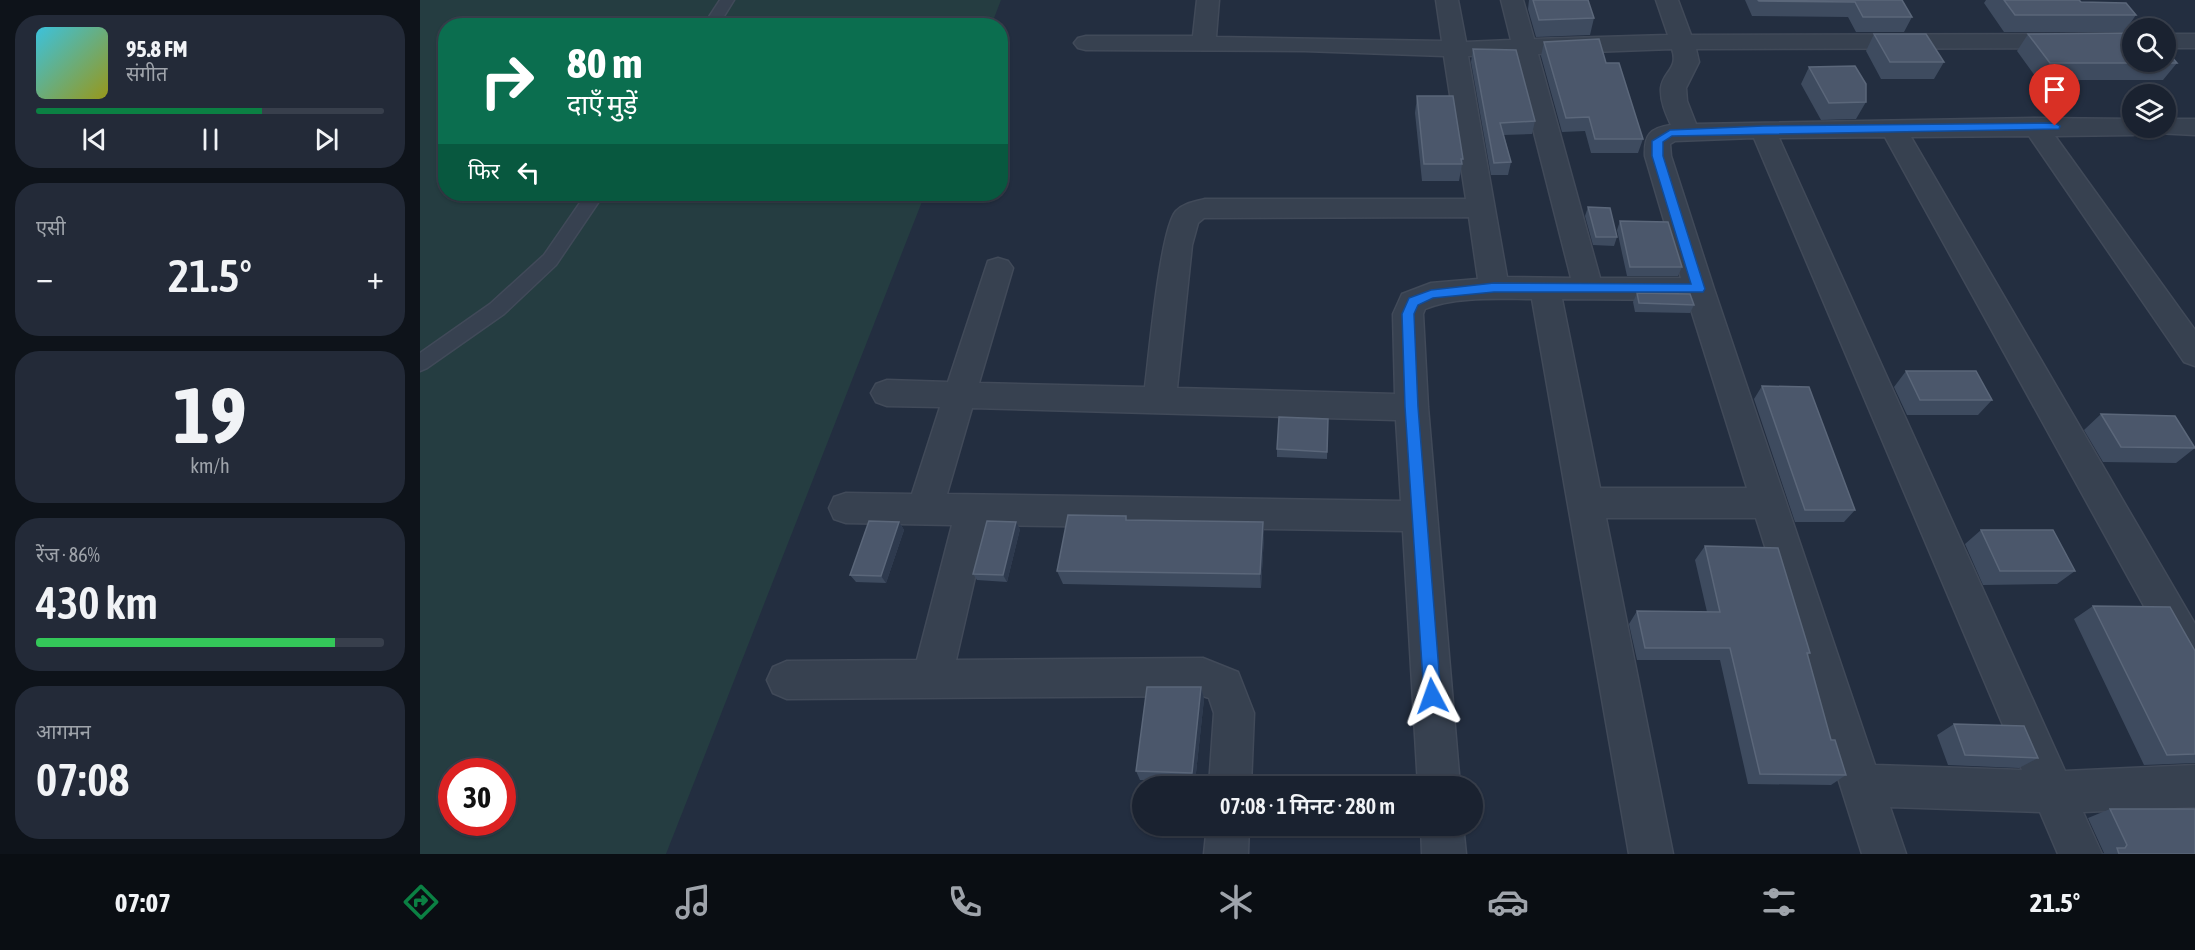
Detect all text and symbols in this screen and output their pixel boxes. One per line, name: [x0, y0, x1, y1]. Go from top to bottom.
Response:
map controls: [2122, 18, 2176, 138]
button: search: [2122, 18, 2176, 72]
text: 95.8 FM: [126, 36, 188, 62]
text: 80 m: [567, 39, 642, 87]
icon: right: [468, 42, 546, 120]
text: संगीत: [126, 62, 167, 85]
pin: [2029, 64, 2080, 126]
icon: arrive: [2038, 73, 2071, 106]
button: layers: [2122, 84, 2176, 138]
text: दाएँ मुड़ें: [567, 89, 638, 120]
icon: previous: [78, 123, 111, 156]
icon: pause: [194, 123, 227, 156]
icon: next: [310, 123, 343, 156]
icon: left: [512, 156, 545, 189]
text: फिर: [468, 158, 500, 184]
text: एसी: [36, 216, 66, 239]
text: 21.5°: [168, 250, 252, 302]
text: −: [36, 258, 53, 296]
text: +: [367, 258, 384, 296]
text: 19: [173, 370, 247, 460]
text: km/h: [190, 454, 230, 477]
text: रेंज · 86%: [36, 543, 100, 566]
text: 430 km: [36, 577, 158, 629]
position arrow: [1400, 664, 1464, 728]
text: आगमन: [36, 720, 91, 743]
text: 07:08: [36, 754, 130, 806]
speed limit sign: 30: [438, 758, 516, 836]
text: 07:08 · 1 मिनट · 280 m: [1220, 793, 1395, 819]
icon: directions: [400, 881, 442, 923]
icon: music: [672, 881, 714, 923]
icon: phone: [944, 881, 986, 923]
icon: climate: [1215, 881, 1257, 923]
icon: car: [1487, 881, 1529, 923]
icon: filters: [1758, 881, 1800, 923]
text: 07:07: [115, 887, 171, 918]
text: 21.5°: [2030, 887, 2080, 918]

